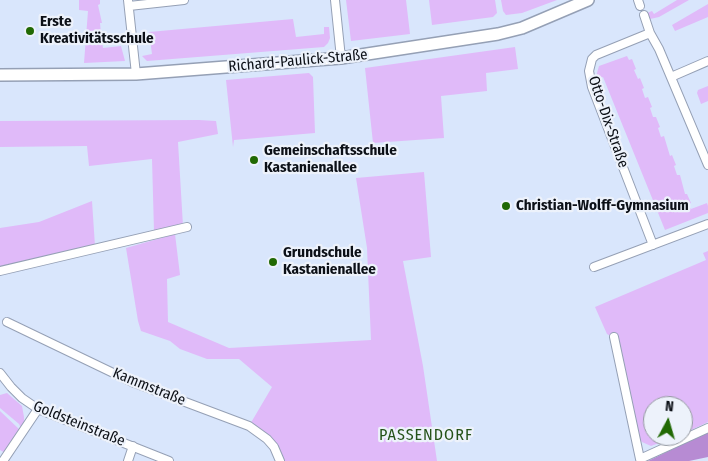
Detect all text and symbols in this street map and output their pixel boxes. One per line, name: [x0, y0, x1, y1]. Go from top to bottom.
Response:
place label: Erste Kreativitätsschule: [40, 13, 154, 48]
marker: Erste Kreativitätsschule: [24, 25, 36, 37]
street label: Richard-Paulick-Straße: [228, 46, 368, 76]
street label: Otto-Dix-Straße: [584, 74, 632, 170]
place label: Gemeinschaftsschule Kastanienallee: [264, 142, 397, 177]
marker: Gemeinschaftsschule Kastanienallee: [248, 154, 260, 166]
place label: Christian-Wolff-Gymnasium: [516, 197, 689, 215]
marker: Christian-Wolff-Gymnasium: [500, 200, 512, 212]
place label: Grundschule Kastanienallee: [283, 244, 376, 279]
marker: Grundschule Kastanienallee: [267, 256, 279, 268]
street label: Kammstraße: [110, 364, 188, 410]
north arrow: [643, 396, 693, 446]
street label: Goldsteinstraße: [30, 397, 128, 451]
text: N: [664, 398, 675, 415]
district label: PASSENDORF: [378, 426, 474, 446]

